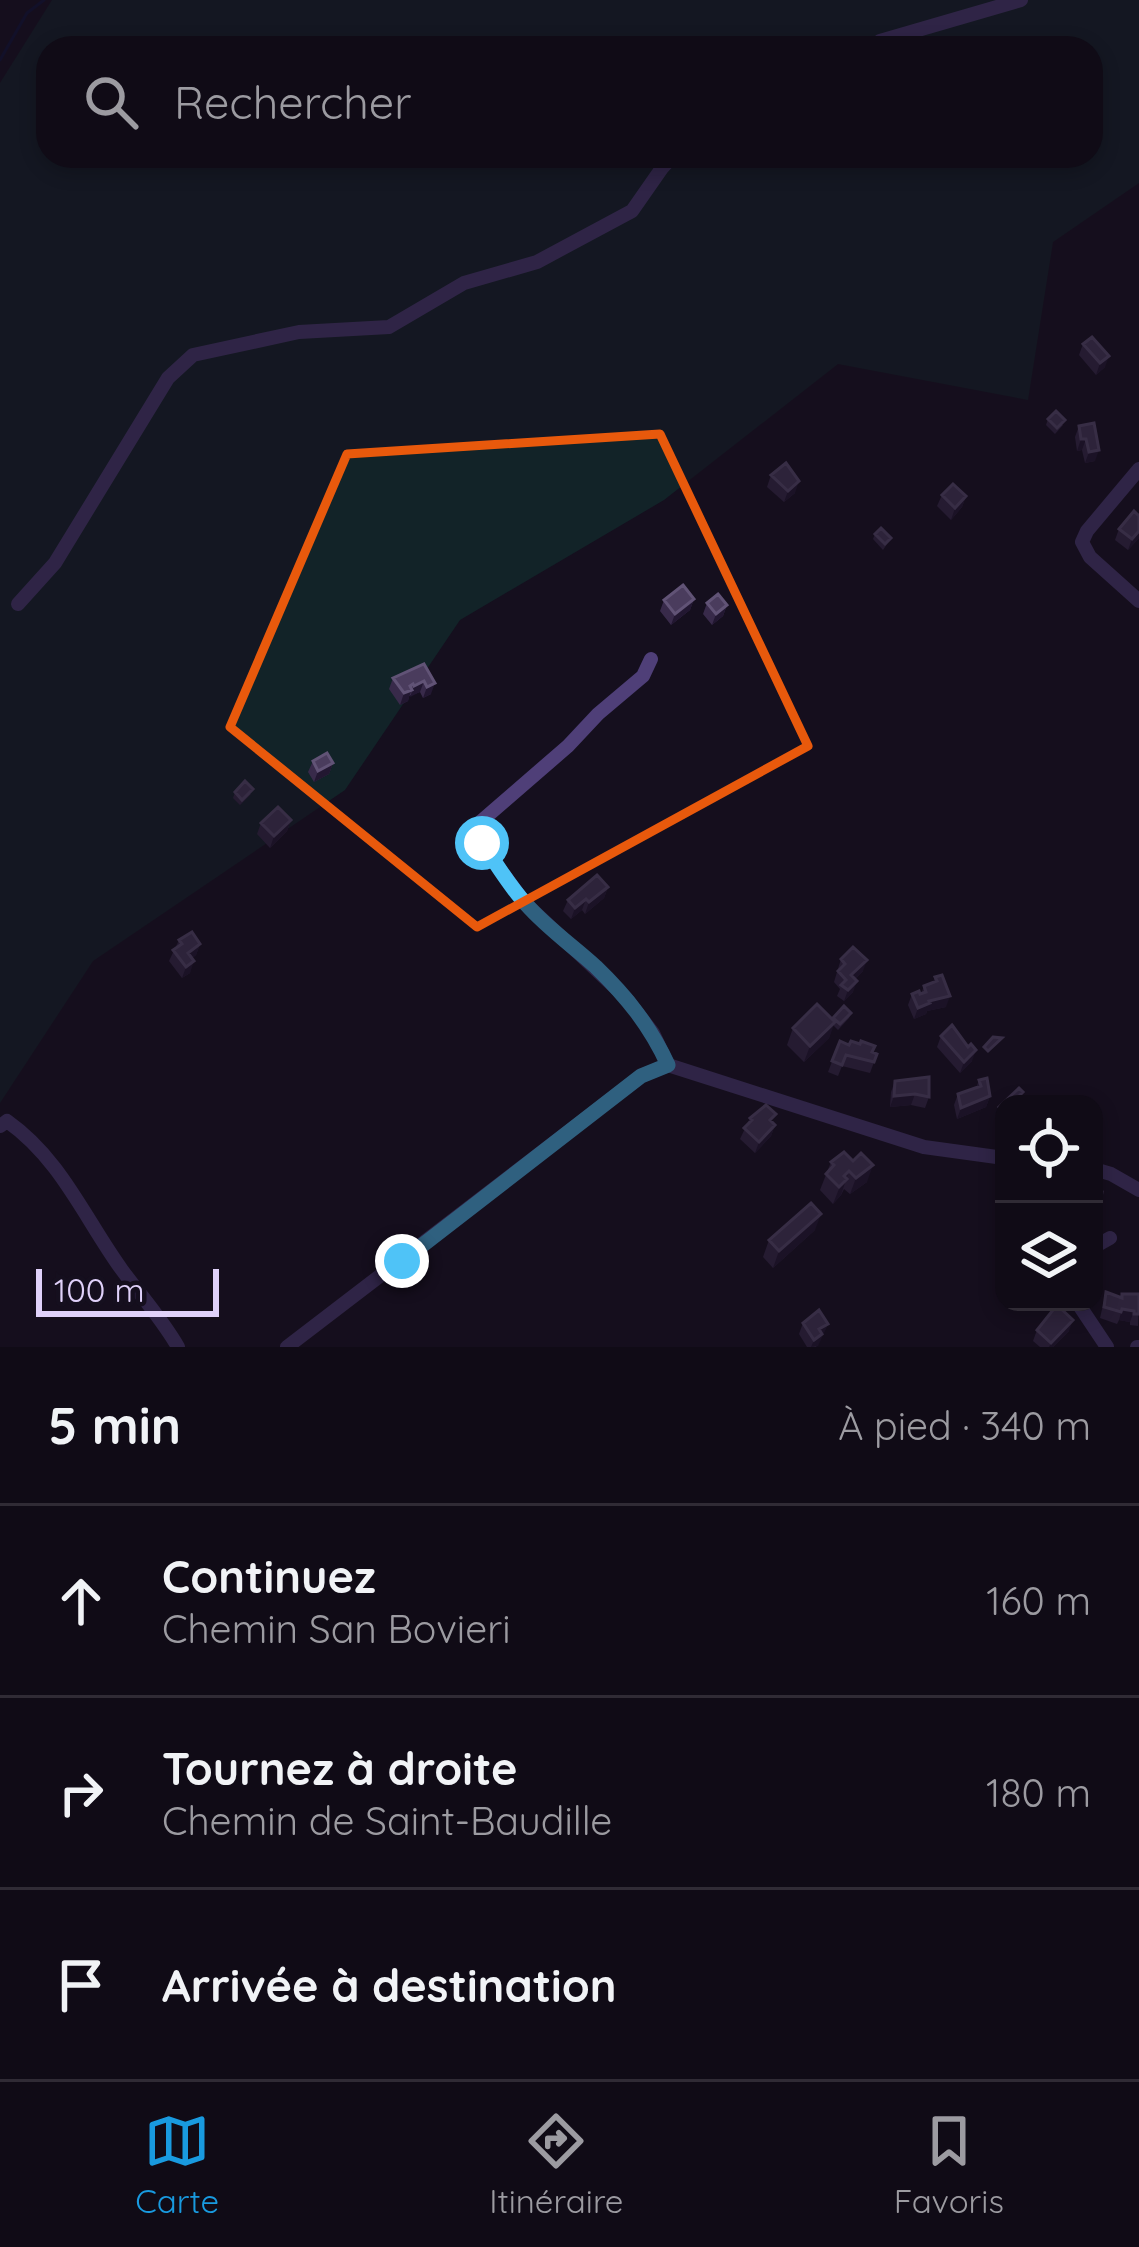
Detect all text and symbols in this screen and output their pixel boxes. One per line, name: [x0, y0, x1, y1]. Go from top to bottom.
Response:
search box: [36, 36, 1103, 168]
icon: search: [78, 69, 144, 135]
text: Rechercher: [174, 74, 412, 130]
route start: [455, 816, 509, 870]
map controls: [995, 1095, 1103, 1311]
button: locate: [995, 1095, 1103, 1203]
button: layers: [995, 1203, 1103, 1311]
route end: [375, 1234, 429, 1288]
scale bar: [36, 1263, 219, 1316]
text: 100 m: [54, 1269, 145, 1310]
text: 5 min: [48, 1393, 181, 1457]
text: À pied · 340 m: [838, 1401, 1091, 1450]
text: Continuez: [162, 1548, 376, 1604]
icon: ahead: [48, 1568, 114, 1634]
text: 160 m: [986, 1576, 1091, 1625]
text: Chemin San Bovieri: [162, 1604, 511, 1653]
text: Tournez à droite: [162, 1740, 518, 1796]
icon: right: [48, 1760, 114, 1826]
text: 180 m: [986, 1768, 1091, 1817]
text: Chemin de Saint-Baudille: [162, 1796, 612, 1845]
icon: arrive: [48, 1952, 114, 2018]
text: Arrivée à destination: [162, 1957, 617, 2013]
tab: Carte: [135, 2108, 219, 2221]
tab: Itinéraire: [489, 2108, 624, 2221]
tab: Favoris: [894, 2108, 1004, 2221]

